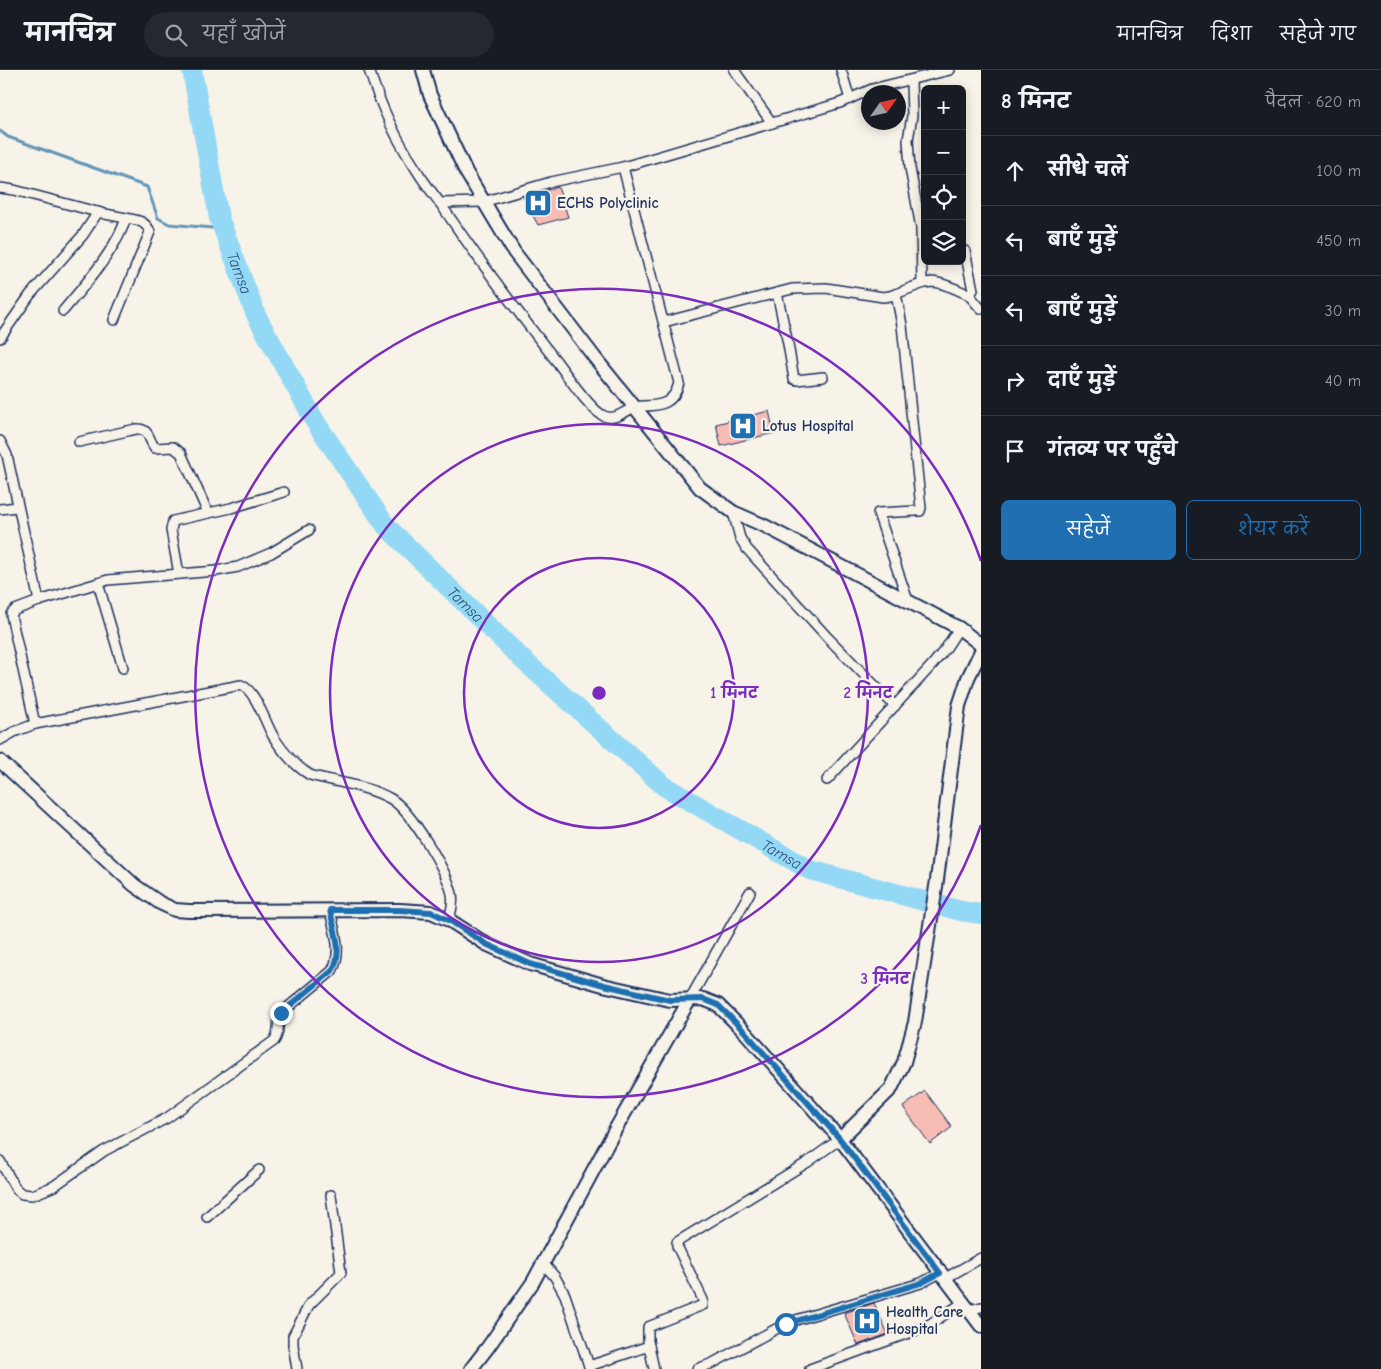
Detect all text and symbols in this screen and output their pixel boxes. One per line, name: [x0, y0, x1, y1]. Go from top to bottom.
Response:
search box: [144, 12, 494, 57]
text: मानचित्र: [25, 19, 114, 47]
icon: search: [162, 21, 190, 49]
text: यहाँ खोजें: [202, 23, 285, 45]
text: मानचित्र: [1117, 24, 1183, 45]
text: दिशा: [1211, 24, 1252, 45]
text: सहेजे गए: [1280, 24, 1356, 45]
north arrow: [861, 85, 906, 130]
map controls: [921, 85, 966, 265]
button: +: [921, 85, 966, 130]
text: 8 मिनट: [1001, 89, 1070, 113]
text: पैदल · 620 m: [1265, 93, 1361, 111]
button: −: [921, 130, 966, 175]
icon: ahead: [1001, 157, 1029, 185]
text: सीधे चलें: [1048, 159, 1128, 181]
text: 100 m: [1317, 162, 1361, 180]
button: locate: [921, 175, 966, 220]
hospital icon: ECHS Polyclinic: [523, 188, 553, 218]
place label: ECHS Polyclinic: [557, 194, 658, 212]
button: layers: [921, 220, 966, 265]
icon: left: [1001, 227, 1029, 255]
text: बाएँ मुड़ें: [1048, 229, 1117, 251]
text: 450 m: [1316, 232, 1361, 250]
water label: Tamsa: [223, 250, 255, 297]
icon: left: [1001, 297, 1029, 325]
text: बाएँ मुड़ें: [1048, 299, 1117, 321]
text: 30 m: [1325, 302, 1361, 320]
icon: right: [1001, 367, 1029, 395]
text: दाएँ मुड़ें: [1048, 369, 1116, 391]
text: 40 m: [1325, 372, 1361, 390]
hospital icon: Lotus Hospital: [728, 411, 758, 441]
place label: Lotus Hospital: [762, 417, 854, 435]
icon: arrive: [1001, 437, 1029, 465]
text: गंतव्य पर पहुँचे: [1048, 439, 1177, 461]
button: सहेजें: [1001, 500, 1176, 560]
button: शेयर करें: [1186, 500, 1361, 560]
water label: Tamsa: [443, 583, 487, 626]
text: 1 मिनट: [710, 680, 759, 702]
text: 2 मिनट: [843, 680, 894, 702]
centre of rings: [590, 684, 608, 702]
water label: Tamsa: [758, 836, 805, 873]
text: 3 मिनट: [860, 966, 911, 988]
route end: [270, 1002, 293, 1025]
place label: Health Care Hospital: [886, 1303, 963, 1338]
hospital icon: Health Care Hospital: [852, 1306, 882, 1336]
route start: [775, 1313, 798, 1336]

